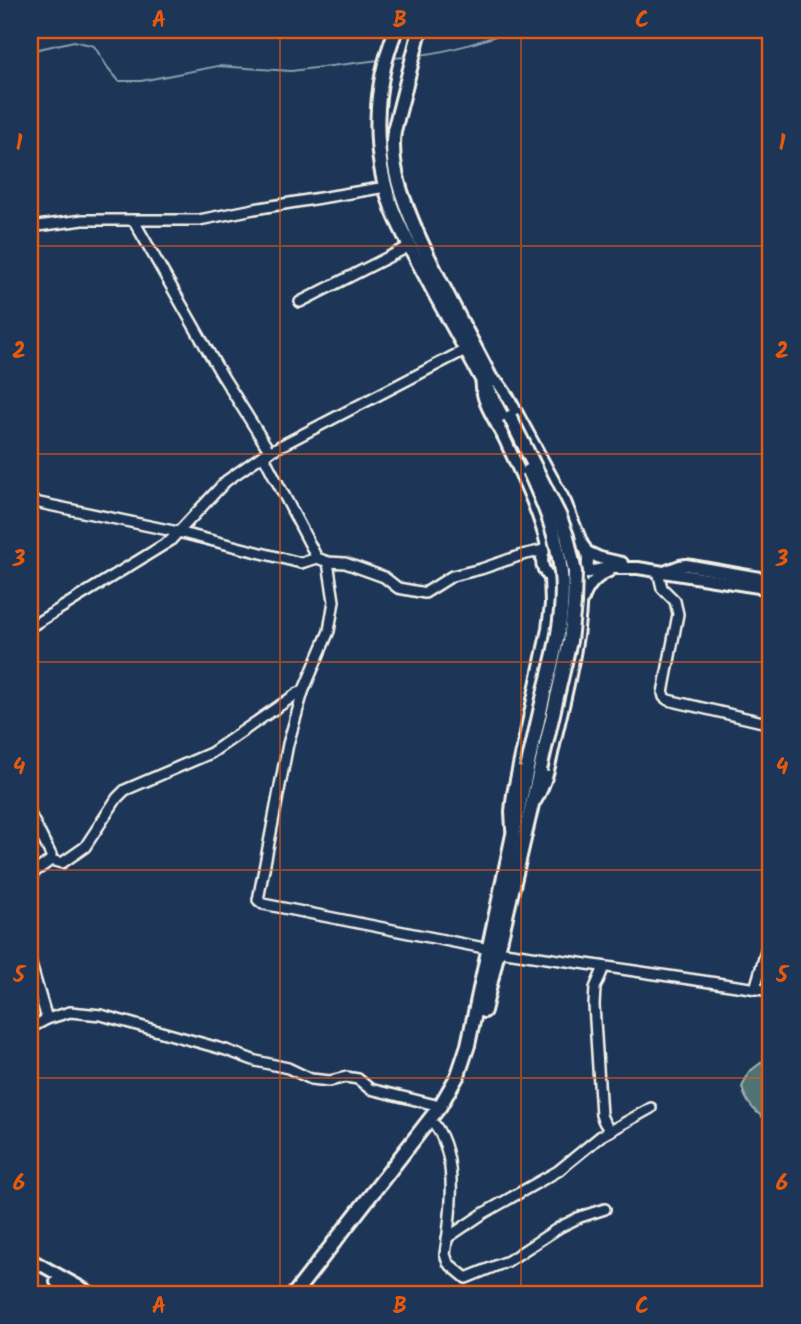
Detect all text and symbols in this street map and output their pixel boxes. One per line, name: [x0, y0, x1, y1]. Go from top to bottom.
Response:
text: A: [152, 3, 166, 39]
text: B: [393, 3, 407, 39]
text: C: [635, 3, 649, 39]
text: 1: [16, 126, 23, 162]
text: 1: [779, 126, 786, 162]
text: 2: [12, 334, 26, 370]
text: 2: [775, 334, 789, 370]
text: 3: [12, 542, 26, 578]
text: 3: [775, 542, 789, 578]
text: 4: [13, 750, 26, 786]
text: 4: [776, 750, 789, 786]
text: 5: [12, 958, 27, 994]
text: 5: [775, 958, 790, 994]
text: 6: [13, 1166, 25, 1202]
text: 6: [776, 1166, 788, 1202]
text: A: [152, 1289, 166, 1324]
text: B: [393, 1289, 407, 1324]
text: C: [635, 1289, 649, 1324]

